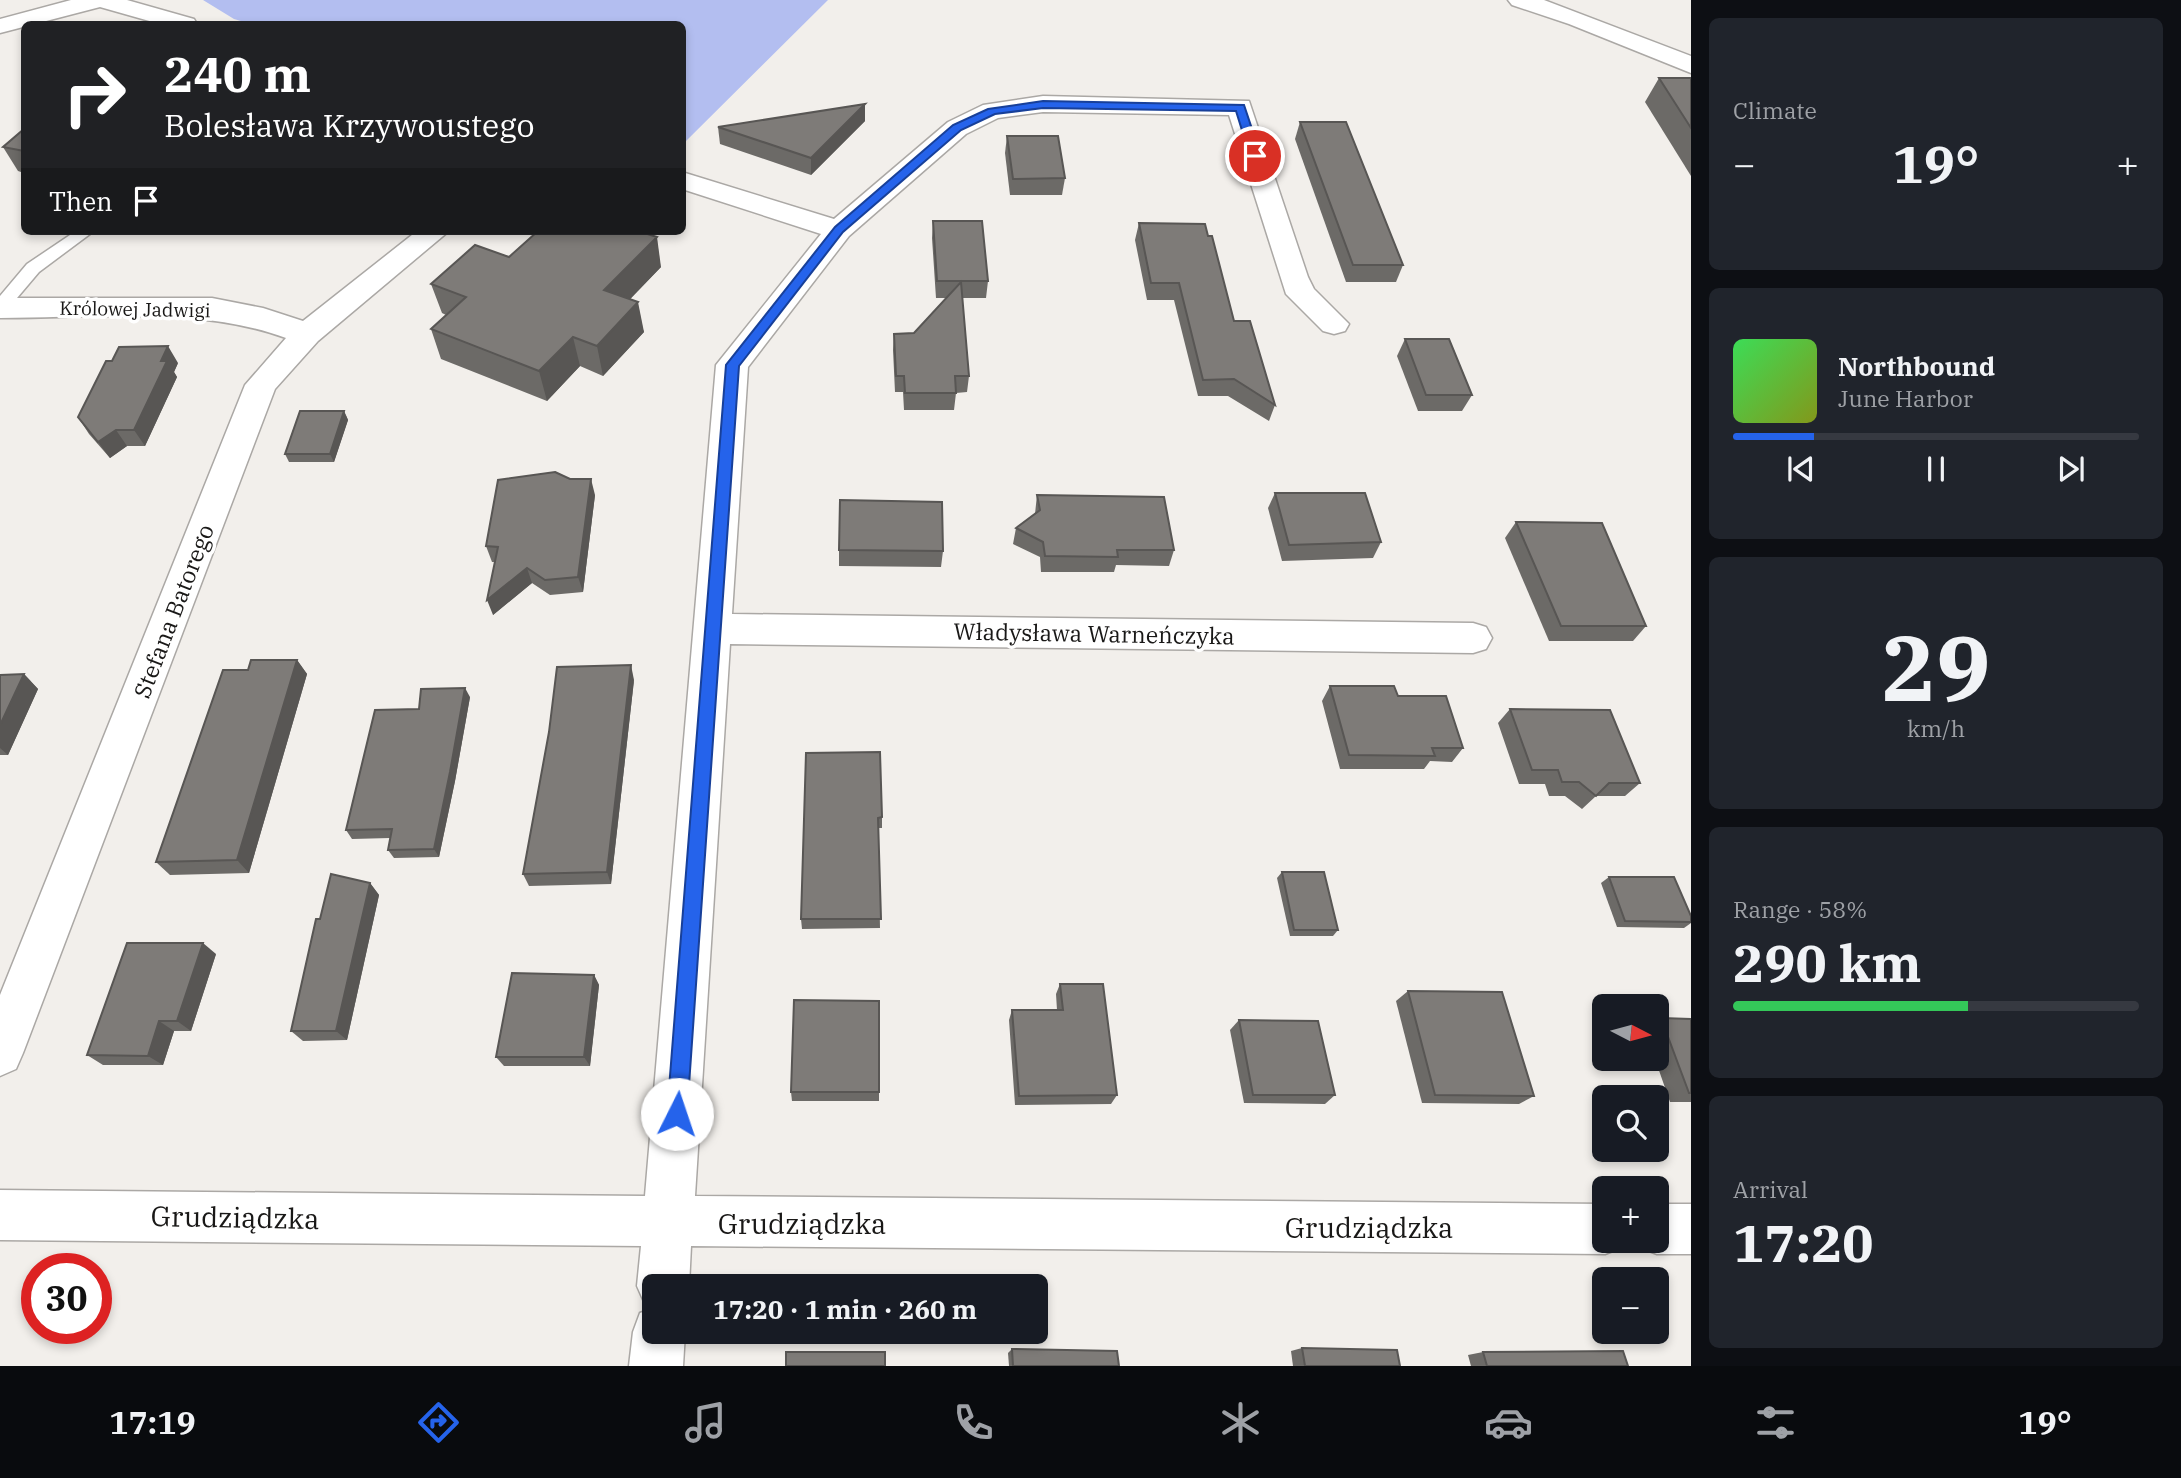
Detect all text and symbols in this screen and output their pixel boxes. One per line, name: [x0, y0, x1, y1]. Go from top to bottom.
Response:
text: 240 m: [164, 42, 311, 105]
icon: right: [49, 49, 140, 140]
text: Climate: [1733, 95, 1817, 125]
text: Bolesława Krzywoustego: [164, 104, 535, 146]
pin: [1225, 126, 1285, 186]
text: 19°: [1893, 130, 1979, 197]
icon: arrive: [1236, 137, 1274, 175]
text: −: [1733, 139, 1756, 188]
text: +: [2116, 139, 2139, 188]
icon: arrive: [127, 182, 165, 220]
text: Then: [49, 184, 113, 218]
street label: Królowej Jadwigi: [59, 296, 211, 322]
text: Northbound: [1838, 349, 1995, 383]
text: June Harbor: [1838, 383, 1973, 413]
icon: previous: [1782, 450, 1820, 488]
icon: pause: [1917, 450, 1955, 488]
icon: next: [2052, 450, 2090, 488]
street label: Stefana Batorego: [126, 520, 220, 702]
text: 29: [1881, 608, 1991, 726]
street label: Władysława Warneńczyka: [953, 616, 1235, 650]
text: km/h: [1907, 713, 1965, 743]
text: Range · 58%: [1733, 894, 1867, 924]
text: 290 km: [1733, 929, 1922, 996]
north arrow: [1592, 994, 1670, 1071]
map controls: [1592, 994, 1669, 1344]
position arrow: [640, 1077, 714, 1151]
button: search: [1592, 1085, 1669, 1162]
text: Arrival: [1733, 1174, 1808, 1204]
button: +: [1592, 1176, 1669, 1253]
street label: Grudziądzka: [150, 1197, 320, 1237]
street label: Grudziądzka: [718, 1205, 886, 1242]
street label: Grudziądzka: [1285, 1209, 1453, 1246]
text: 17:20: [1733, 1209, 1874, 1276]
speed limit sign: 30: [21, 1253, 112, 1344]
button: −: [1592, 1267, 1669, 1344]
text: 17:20 · 1 min · 260 m: [713, 1292, 977, 1326]
icon: directions: [414, 1398, 463, 1447]
icon: music: [681, 1398, 730, 1447]
icon: phone: [949, 1398, 998, 1447]
icon: climate: [1216, 1398, 1265, 1447]
icon: car: [1484, 1398, 1533, 1447]
icon: filters: [1751, 1398, 1800, 1447]
text: 17:19: [109, 1401, 196, 1443]
text: 19°: [2018, 1401, 2072, 1443]

